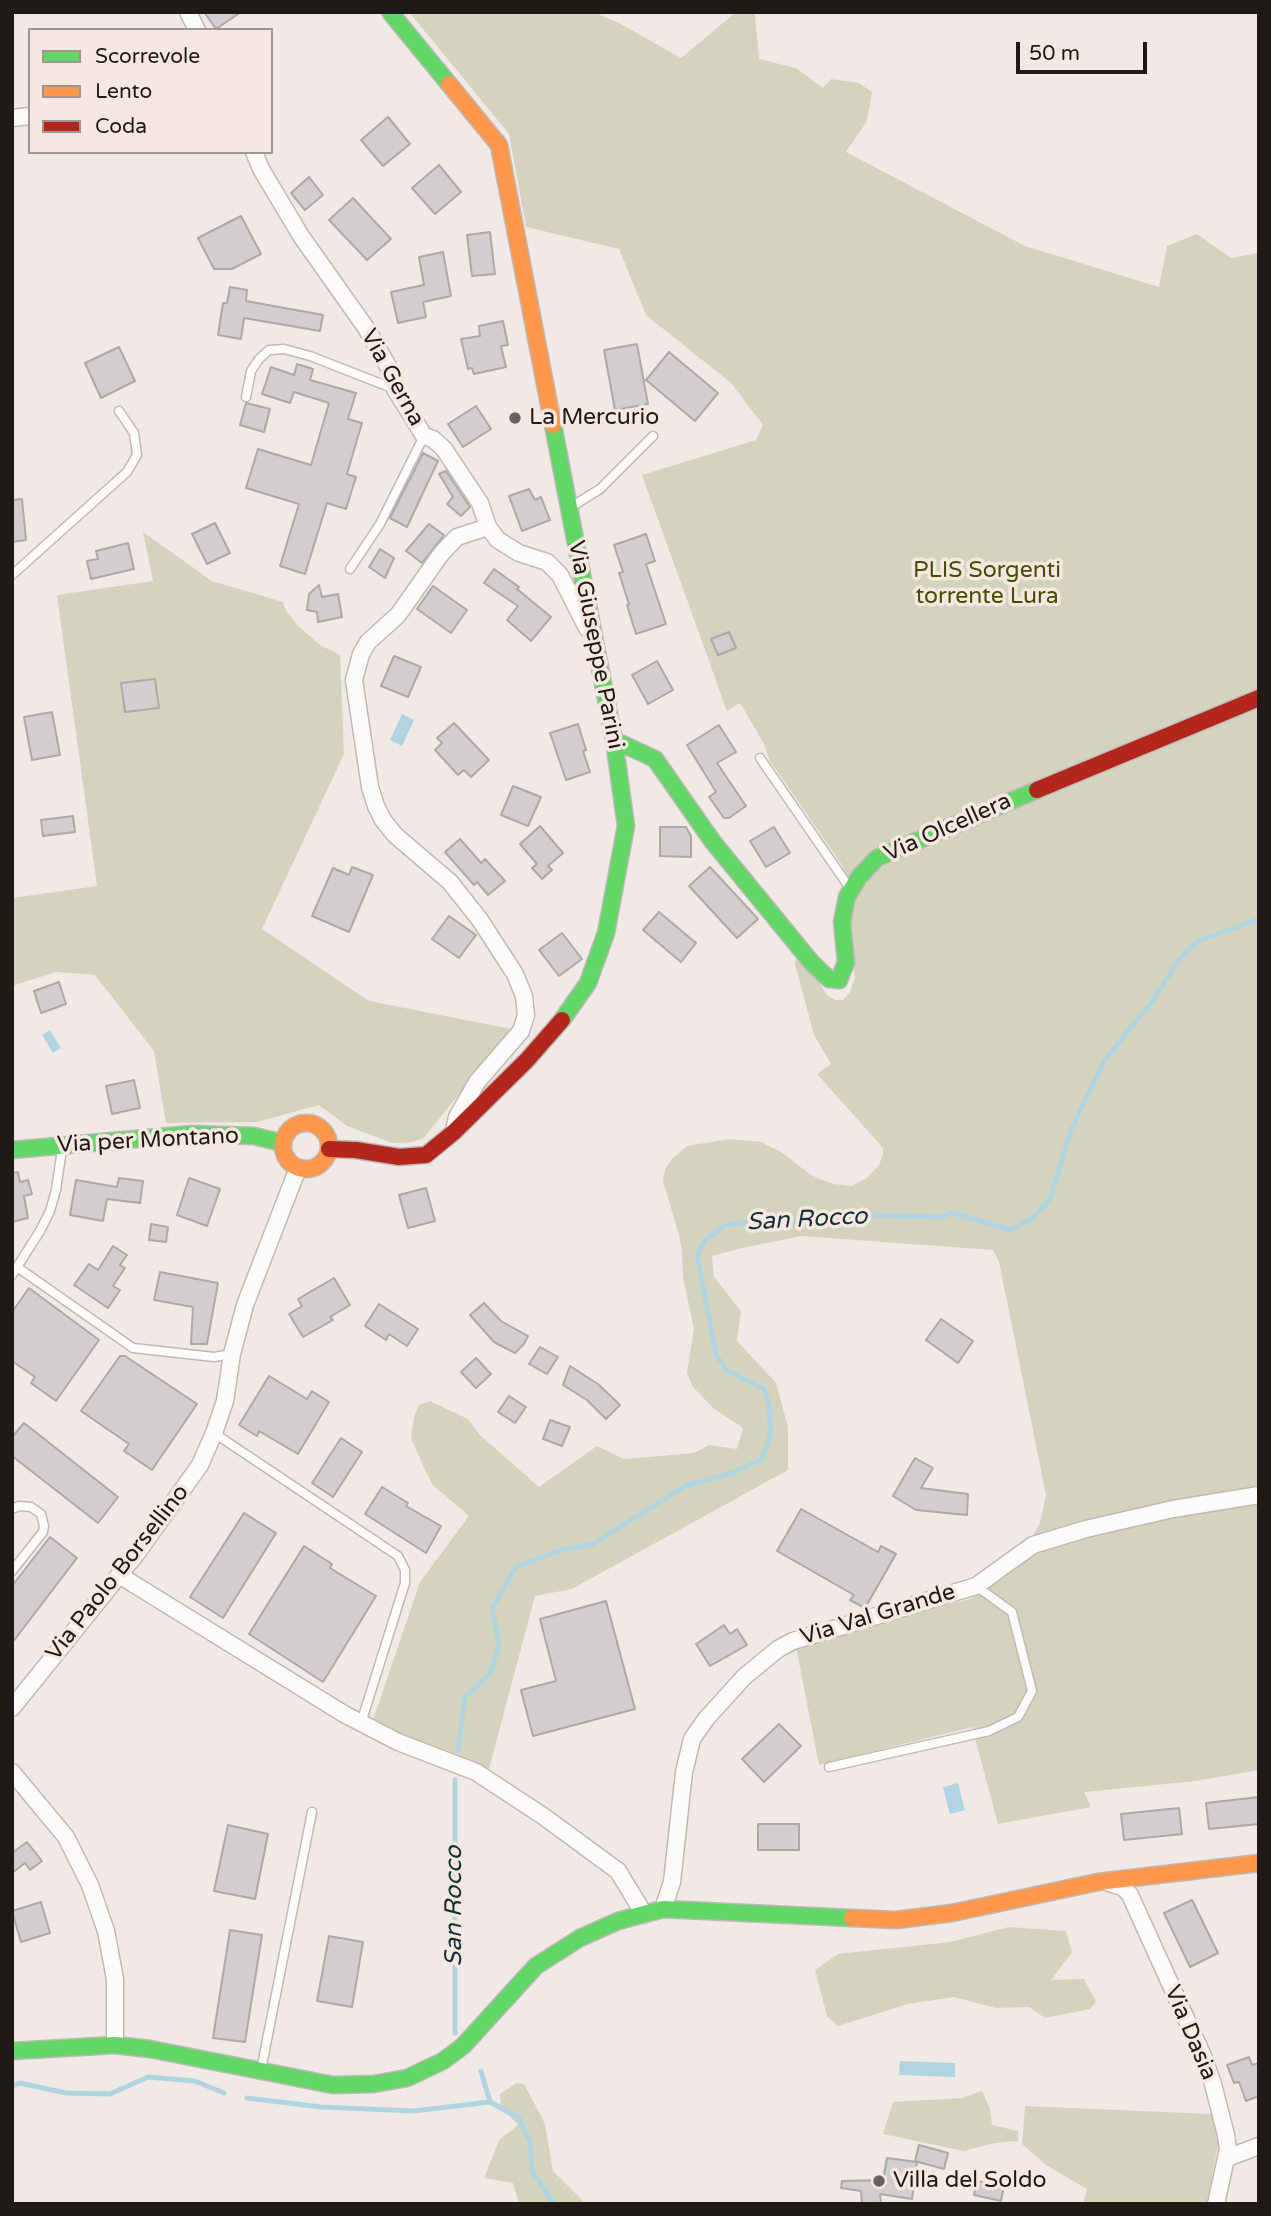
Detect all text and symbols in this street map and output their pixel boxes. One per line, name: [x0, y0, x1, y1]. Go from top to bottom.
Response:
legend: [28, 28, 273, 154]
scale bar: [1019, 28, 1150, 72]
text: 50 m: [1029, 41, 1080, 66]
text: Scorrevole: [95, 44, 200, 69]
text: Lento: [95, 79, 152, 104]
text: Coda: [95, 114, 147, 139]
street label: Via Gerna: [354, 325, 430, 431]
place label: La Mercurio: [529, 404, 659, 432]
marker: La Mercurio: [507, 410, 523, 426]
street label: Via Giuseppe Parini: [561, 538, 629, 752]
park label: PLIS Sorgenti torrente Lura: [913, 557, 1061, 611]
street label: Via Olcellera: [880, 788, 1016, 868]
street label: Via per Montano: [56, 1122, 240, 1160]
water label: San Rocco: [746, 1202, 868, 1238]
street label: Via Paolo Borsellino: [41, 1480, 195, 1666]
street label: Via Val Grande: [797, 1578, 959, 1652]
water label: San Rocco: [441, 1846, 469, 1966]
street label: Via Dasia: [1158, 1982, 1222, 2084]
place label: Villa del Soldo: [893, 2167, 1046, 2195]
marker: Villa del Soldo: [871, 2173, 887, 2189]

